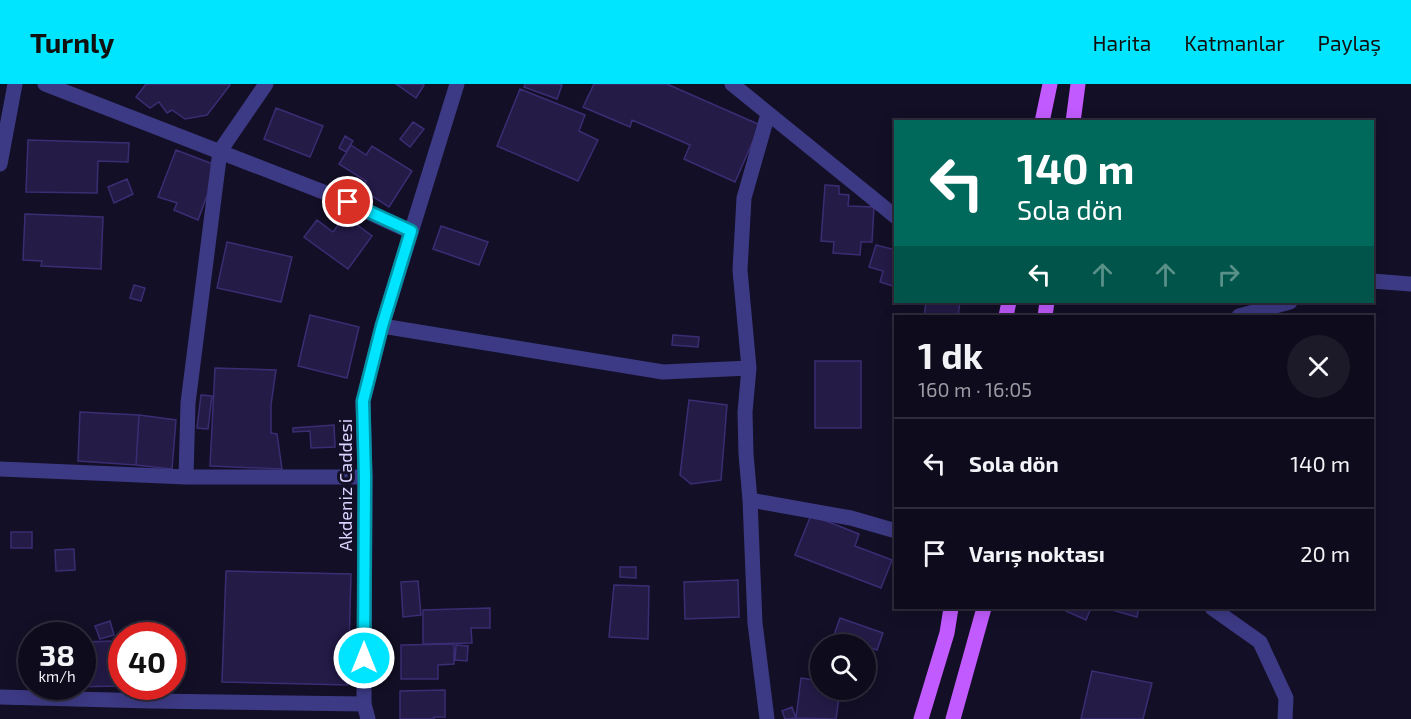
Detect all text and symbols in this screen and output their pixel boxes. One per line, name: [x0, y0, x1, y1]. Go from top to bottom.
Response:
text: Turnly: [30, 25, 114, 59]
text: Harita: [1093, 30, 1151, 55]
text: Katmanlar: [1184, 30, 1285, 55]
text: Paylaş: [1318, 30, 1381, 55]
text: 140 m: [1017, 142, 1134, 192]
icon: left: [918, 144, 996, 222]
pin: [322, 176, 373, 227]
icon: arrive: [331, 185, 364, 218]
text: Sola dön: [1017, 193, 1123, 225]
icon: left: [1023, 258, 1056, 291]
icon: ahead: [1086, 258, 1119, 291]
icon: ahead: [1149, 258, 1182, 291]
icon: right: [1212, 258, 1245, 291]
text: 1 dk: [918, 333, 983, 376]
button: close: [1287, 335, 1350, 398]
text: 160 m · 16:05: [918, 377, 1032, 401]
street label: Akdeniz Caddesi: [334, 419, 356, 551]
icon: left: [918, 447, 951, 480]
text: Sola dön: [969, 450, 1059, 476]
text: 140 m: [1290, 450, 1350, 476]
icon: arrive: [918, 537, 951, 570]
text: Varış noktası: [969, 540, 1105, 566]
text: 20 m: [1300, 540, 1350, 566]
speed limit sign: 40: [108, 622, 186, 700]
position arrow: [332, 626, 396, 690]
map controls: [810, 634, 876, 700]
button: search: [810, 634, 876, 700]
text: 38: [39, 636, 75, 672]
text: km/h: [38, 667, 76, 685]

